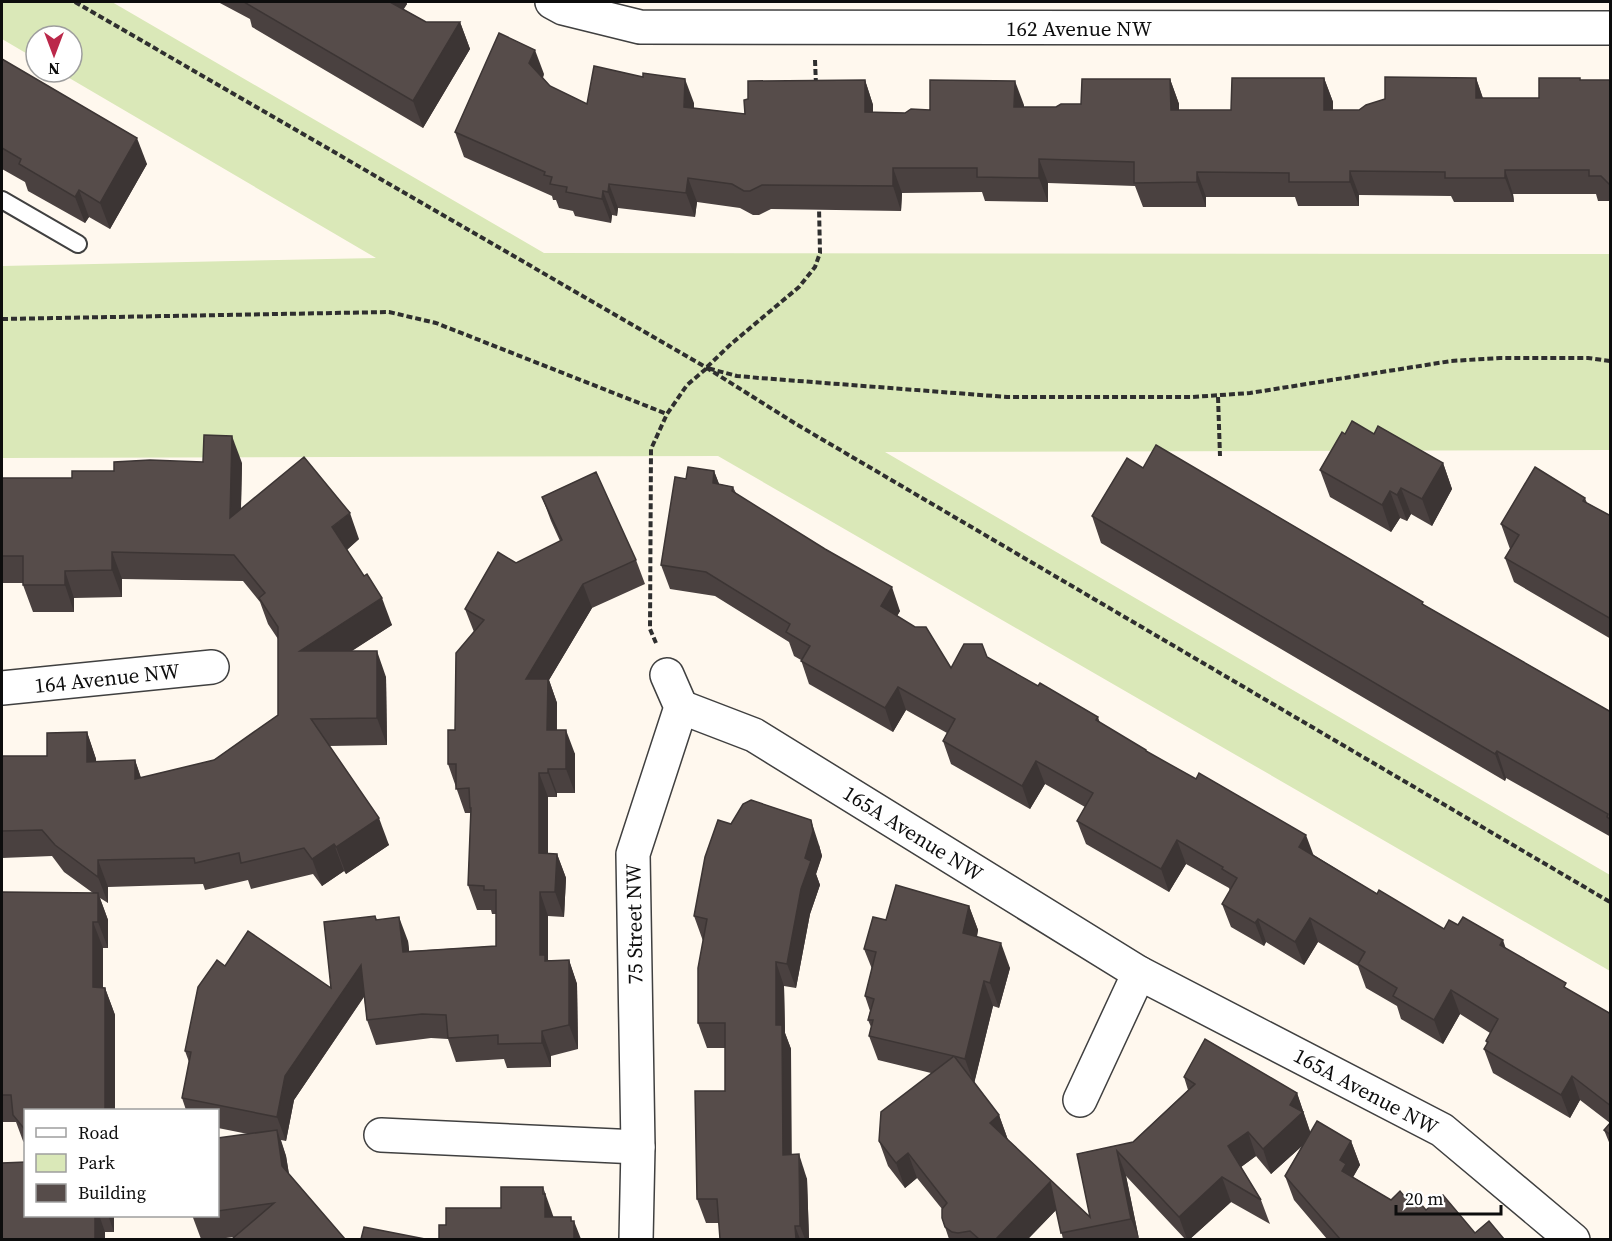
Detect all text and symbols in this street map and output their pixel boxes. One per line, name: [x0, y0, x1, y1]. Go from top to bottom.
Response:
street label: 162 Avenue NW: [1006, 14, 1153, 43]
north arrow: [24, 24, 84, 84]
text: N: [48, 58, 60, 80]
street label: 164 Avenue NW: [33, 656, 182, 700]
street label: 165A Avenue NW: [838, 778, 989, 888]
street label: 75 Street NW: [618, 863, 650, 985]
street label: 165A Avenue NW: [1289, 1041, 1444, 1142]
legend: [24, 1109, 219, 1217]
text: Road: [78, 1120, 119, 1145]
text: Park: [78, 1150, 115, 1175]
scale bar: [1396, 1178, 1501, 1216]
text: Building: [78, 1180, 146, 1205]
text: 20 m: [1405, 1186, 1443, 1211]

